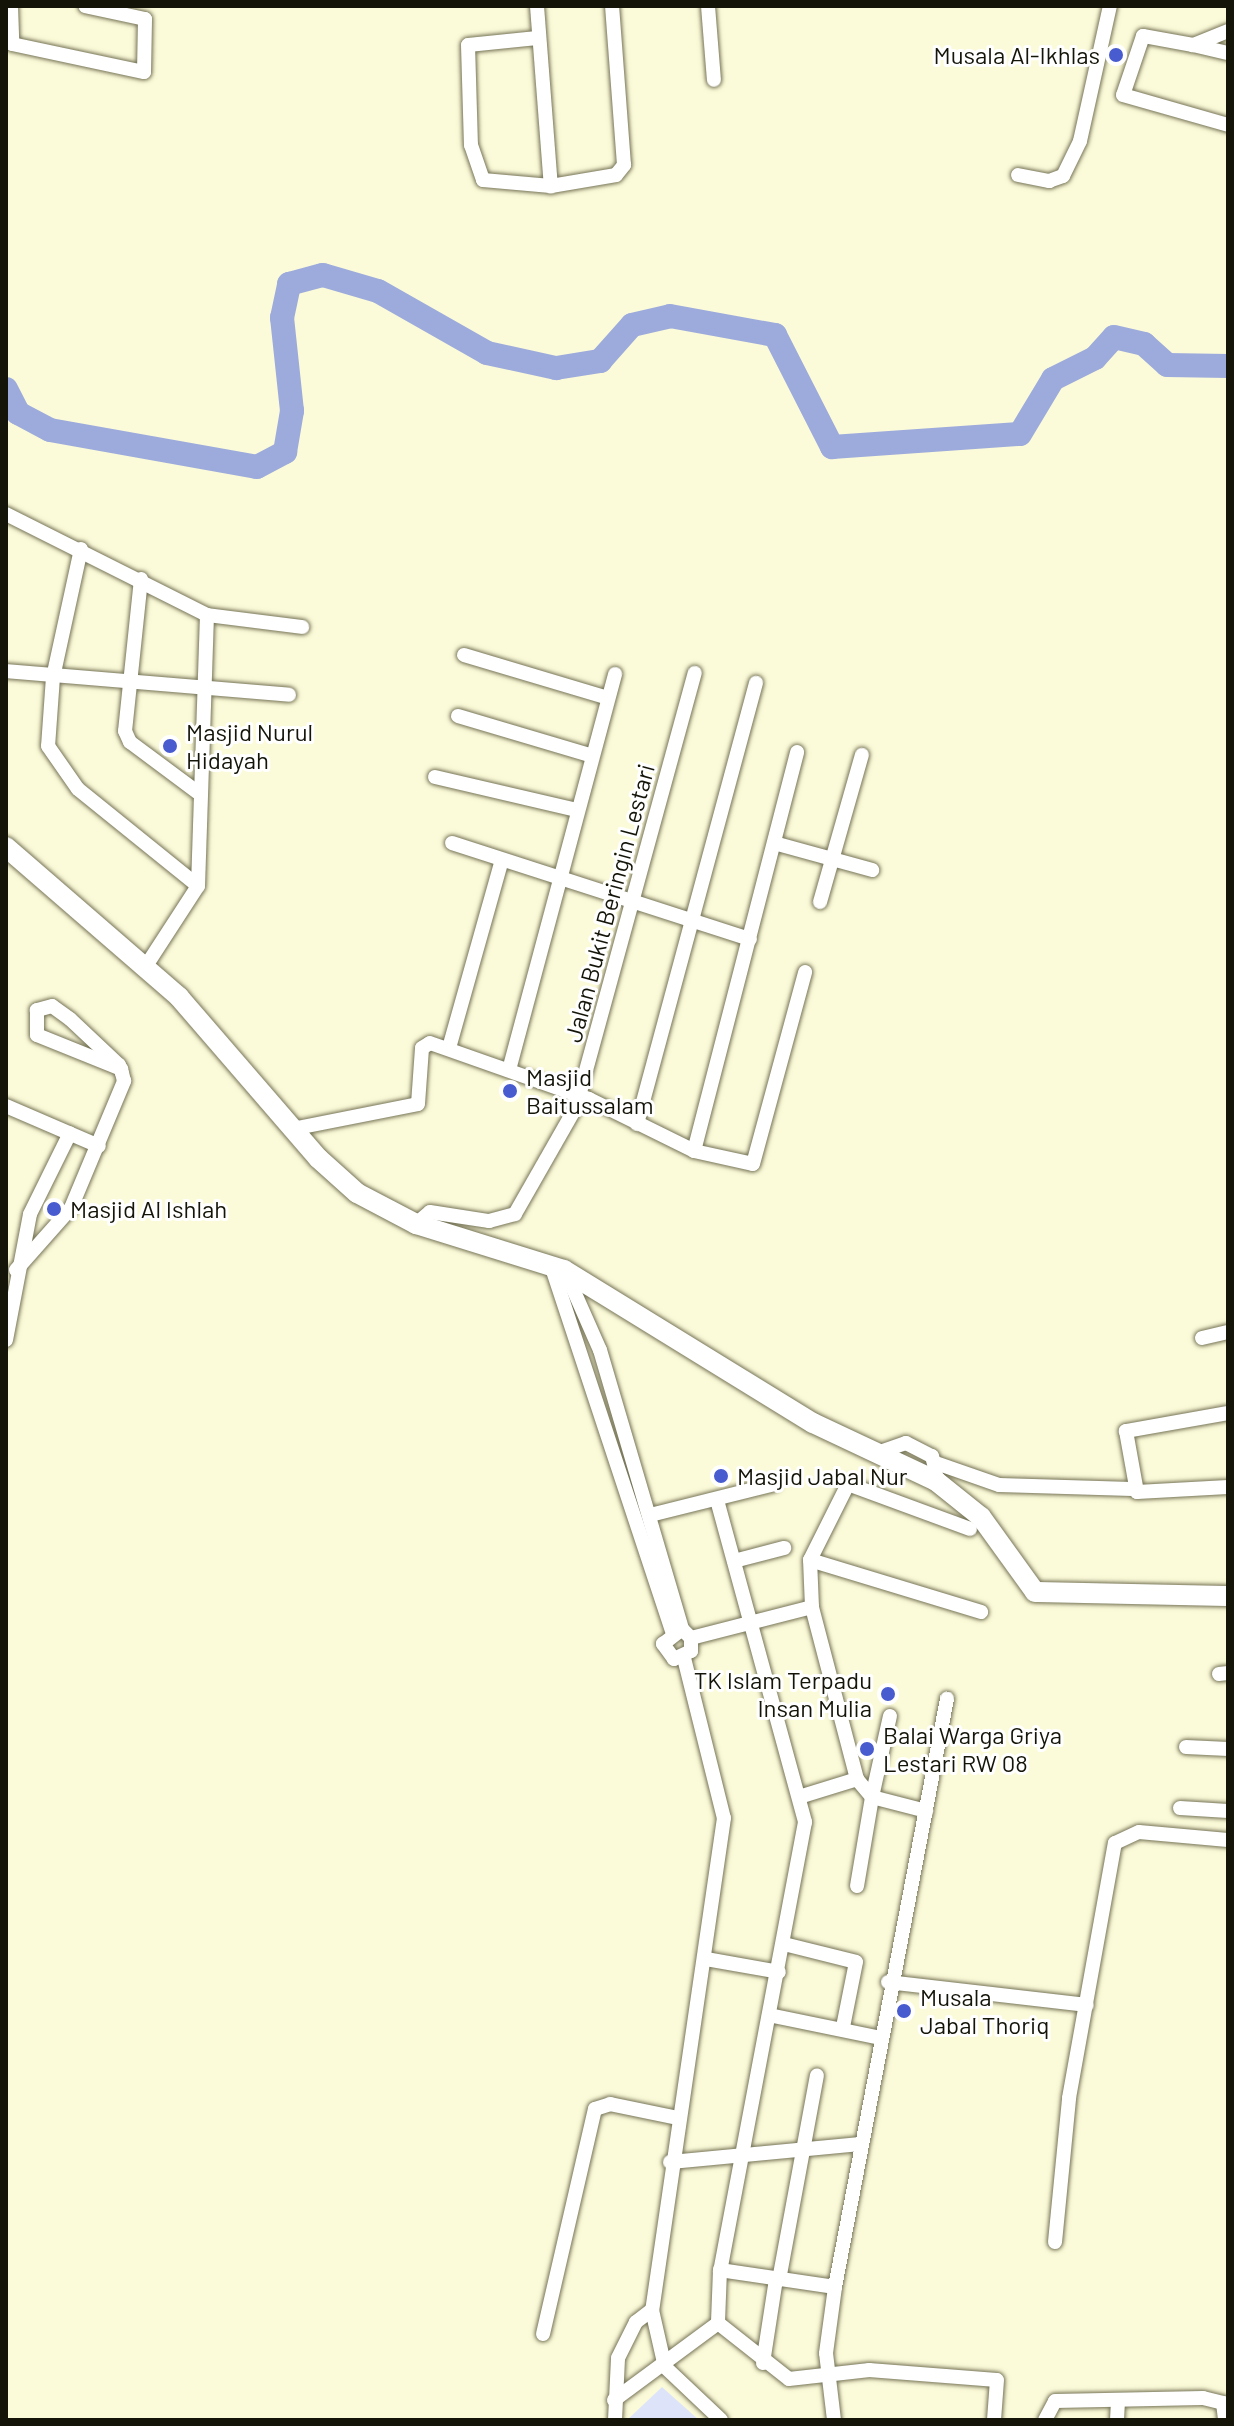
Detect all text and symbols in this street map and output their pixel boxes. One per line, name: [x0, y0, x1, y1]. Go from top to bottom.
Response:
place label: Musala Al-Ikhlas: [934, 41, 1100, 69]
marker: Musala Al-Ikhlas: [1107, 46, 1125, 64]
place label: Masjid Nurul Hidayah: [186, 718, 313, 774]
marker: Masjid Nurul Hidayah: [161, 737, 179, 755]
street label: Jalan Bukit Beringin Lestari: [558, 761, 660, 1045]
place label: Masjid Baitussalam: [526, 1063, 654, 1119]
marker: Masjid Baitussalam: [501, 1082, 519, 1100]
place label: Masjid Al Ishlah: [70, 1195, 227, 1223]
marker: Masjid Al Ishlah: [45, 1200, 63, 1218]
place label: Masjid Jabal Nur: [737, 1462, 907, 1490]
marker: Masjid Jabal Nur: [712, 1467, 730, 1485]
place label: TK Islam Terpadu Insan Mulia: [694, 1666, 872, 1722]
marker: TK Islam Terpadu Insan Mulia: [879, 1685, 897, 1703]
place label: Balai Warga Griya Lestari RW 08: [883, 1721, 1062, 1777]
marker: Balai Warga Griya Lestari RW 08: [858, 1740, 876, 1758]
place label: Musala Jabal Thoriq: [920, 1983, 1049, 2039]
marker: Musala Jabal Thoriq: [895, 2002, 913, 2020]

